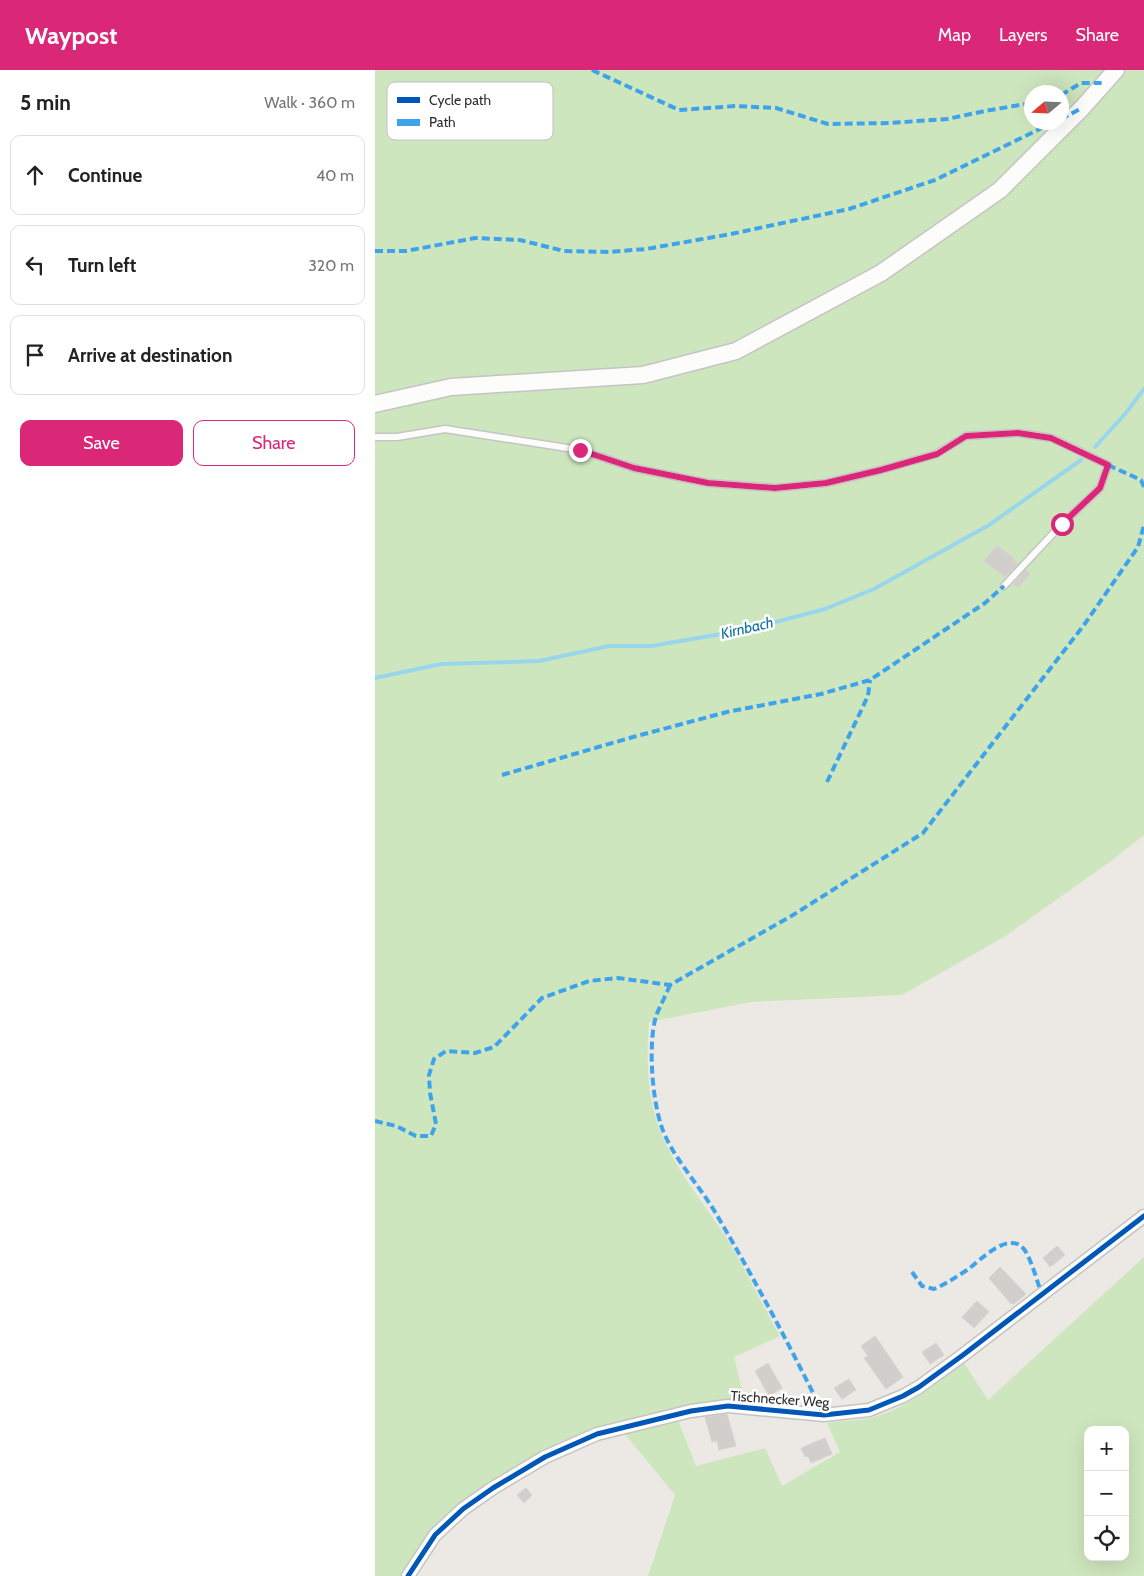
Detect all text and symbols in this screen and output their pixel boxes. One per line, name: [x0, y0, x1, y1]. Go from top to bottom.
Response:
text: Waypost: [25, 21, 117, 50]
text: Map: [938, 24, 971, 46]
text: Layers: [999, 24, 1048, 46]
text: Share: [1076, 24, 1119, 46]
legend: [387, 82, 553, 140]
north arrow: [1024, 85, 1069, 130]
text: 5 min: [20, 90, 71, 115]
text: Cycle path: [429, 91, 491, 109]
text: Walk · 360 m: [264, 93, 355, 112]
text: Path: [429, 113, 456, 131]
icon: ahead: [21, 161, 49, 189]
text: Continue: [68, 164, 142, 187]
text: 40 m: [316, 166, 354, 185]
icon: left: [21, 251, 49, 279]
text: Turn left: [68, 254, 136, 277]
text: 320 m: [308, 256, 354, 275]
icon: arrive: [21, 341, 49, 369]
text: Arrive at destination: [68, 344, 232, 367]
button: Save: [20, 420, 183, 466]
button: Share: [193, 420, 355, 466]
route end: [569, 439, 592, 462]
route start: [1051, 513, 1074, 536]
water label: Kirnbach: [719, 613, 775, 643]
street label: Tischnecker Weg: [730, 1387, 831, 1412]
map controls: [1084, 1426, 1129, 1561]
button: +: [1084, 1426, 1129, 1471]
button: −: [1084, 1471, 1129, 1516]
button: locate: [1084, 1516, 1129, 1561]

